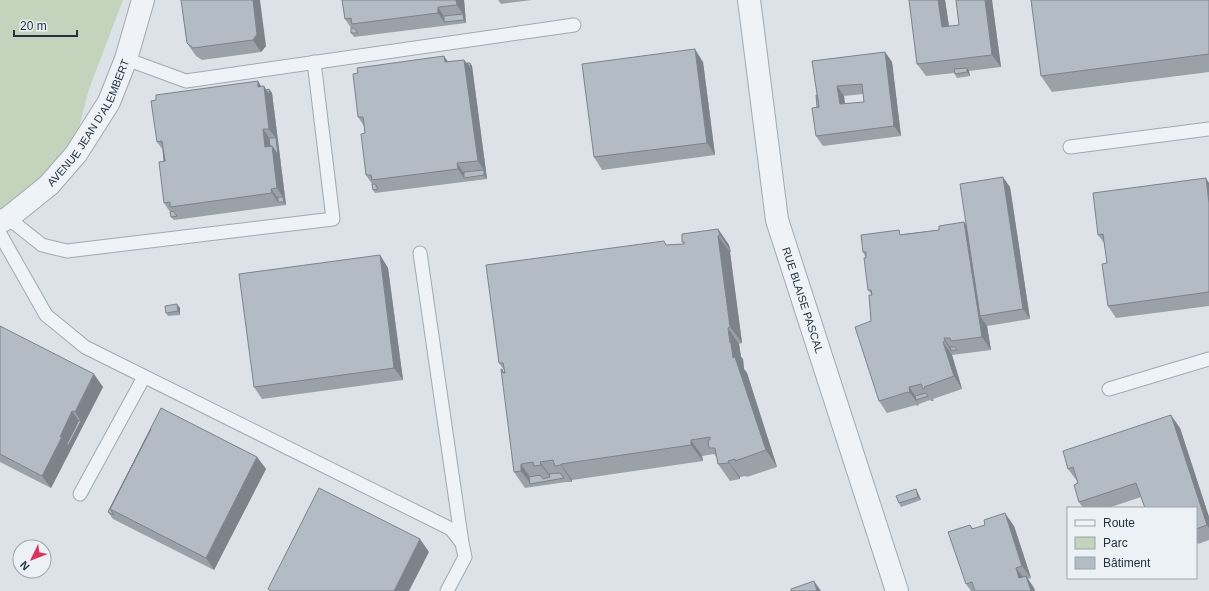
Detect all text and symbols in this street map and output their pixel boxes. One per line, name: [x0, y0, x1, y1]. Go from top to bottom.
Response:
scale bar: [14, 12, 77, 38]
text: 20 m: [20, 19, 47, 33]
street label: AVENUE JEAN D'ALEMBERT: [45, 57, 131, 189]
street label: RUE BLAISE PASCAL: [780, 246, 826, 355]
legend: [1067, 507, 1197, 579]
text: Route: [1103, 516, 1135, 530]
text: Parc: [1103, 536, 1128, 550]
north arrow: [12, 539, 52, 579]
text: Bâtiment: [1103, 556, 1151, 570]
text: N: [18, 559, 32, 573]

